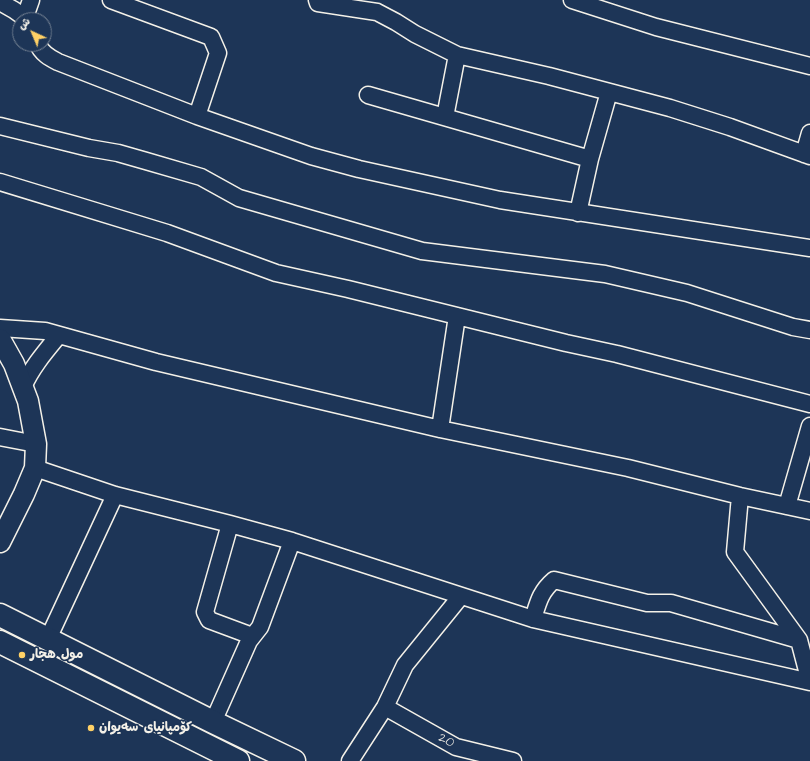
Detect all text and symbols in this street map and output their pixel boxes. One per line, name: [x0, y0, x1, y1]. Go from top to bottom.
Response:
north arrow: [12, 12, 52, 52]
text: ش: [14, 14, 34, 33]
place label: مول هجار: [30, 647, 83, 663]
marker: مول هجار: [17, 650, 27, 660]
place label: کۆمپانیای سەیوان: [99, 720, 192, 736]
marker: کۆمپانیای سەیوان: [86, 723, 96, 733]
street label: 20: [435, 730, 457, 752]

